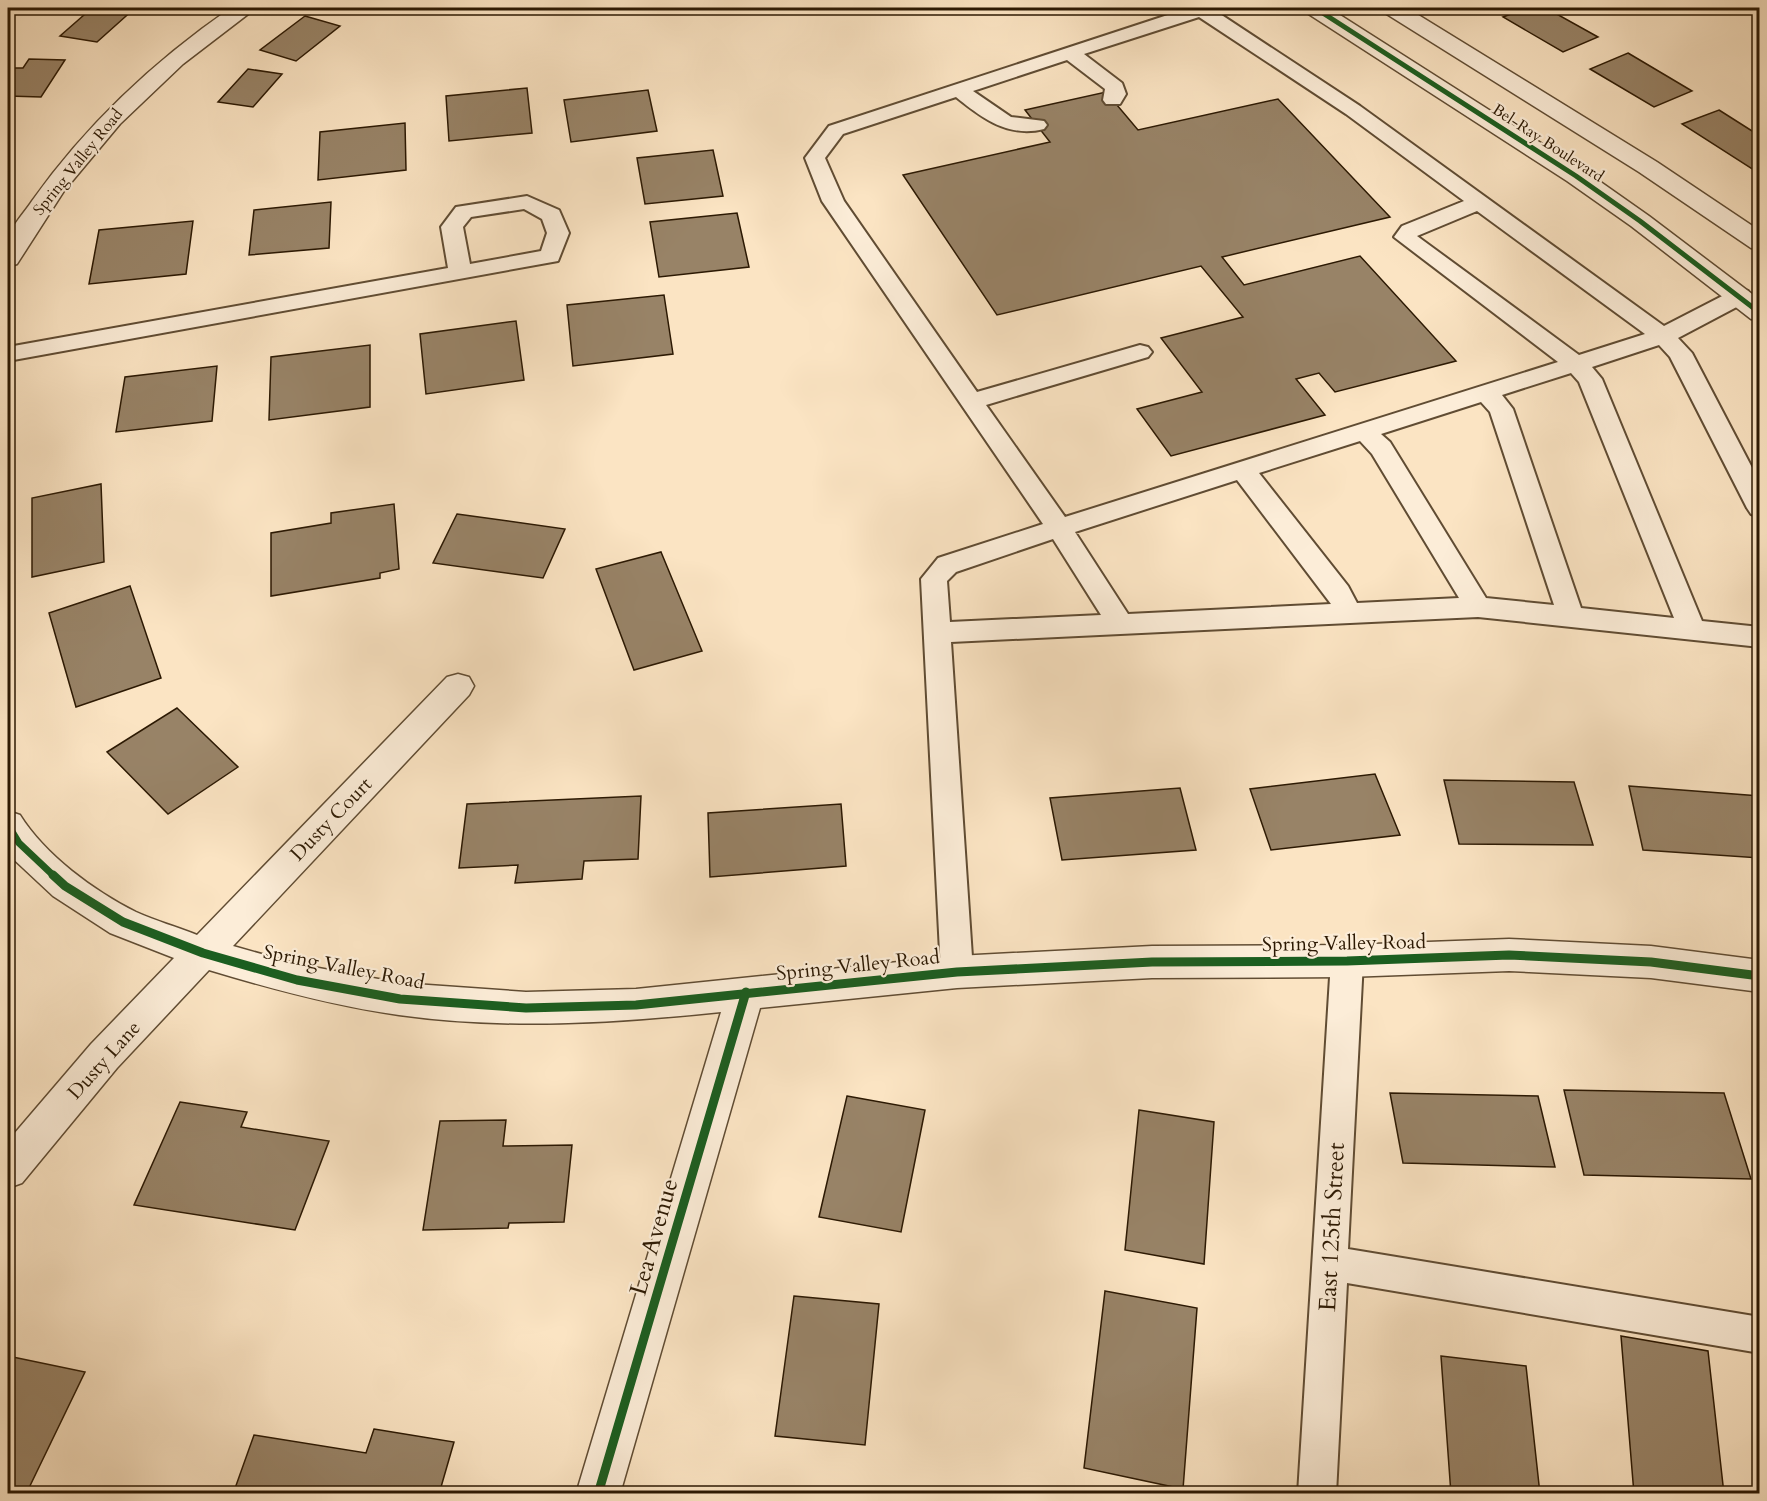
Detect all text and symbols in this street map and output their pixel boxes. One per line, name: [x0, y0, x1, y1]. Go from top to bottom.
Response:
street label: Bel-Ray Boulevard: [1488, 99, 1609, 188]
street label: Spring Valley Road: [28, 104, 128, 220]
street label: Dusty Court: [284, 771, 378, 867]
street label: Spring Valley Road: [1262, 928, 1427, 958]
street label: Spring Valley Road: [261, 938, 427, 996]
street label: Spring Valley Road: [775, 943, 941, 987]
street label: Dusty Lane: [61, 1015, 147, 1105]
street label: East 125th Street: [1311, 1141, 1353, 1312]
street label: Lea Avenue: [622, 1175, 686, 1299]

